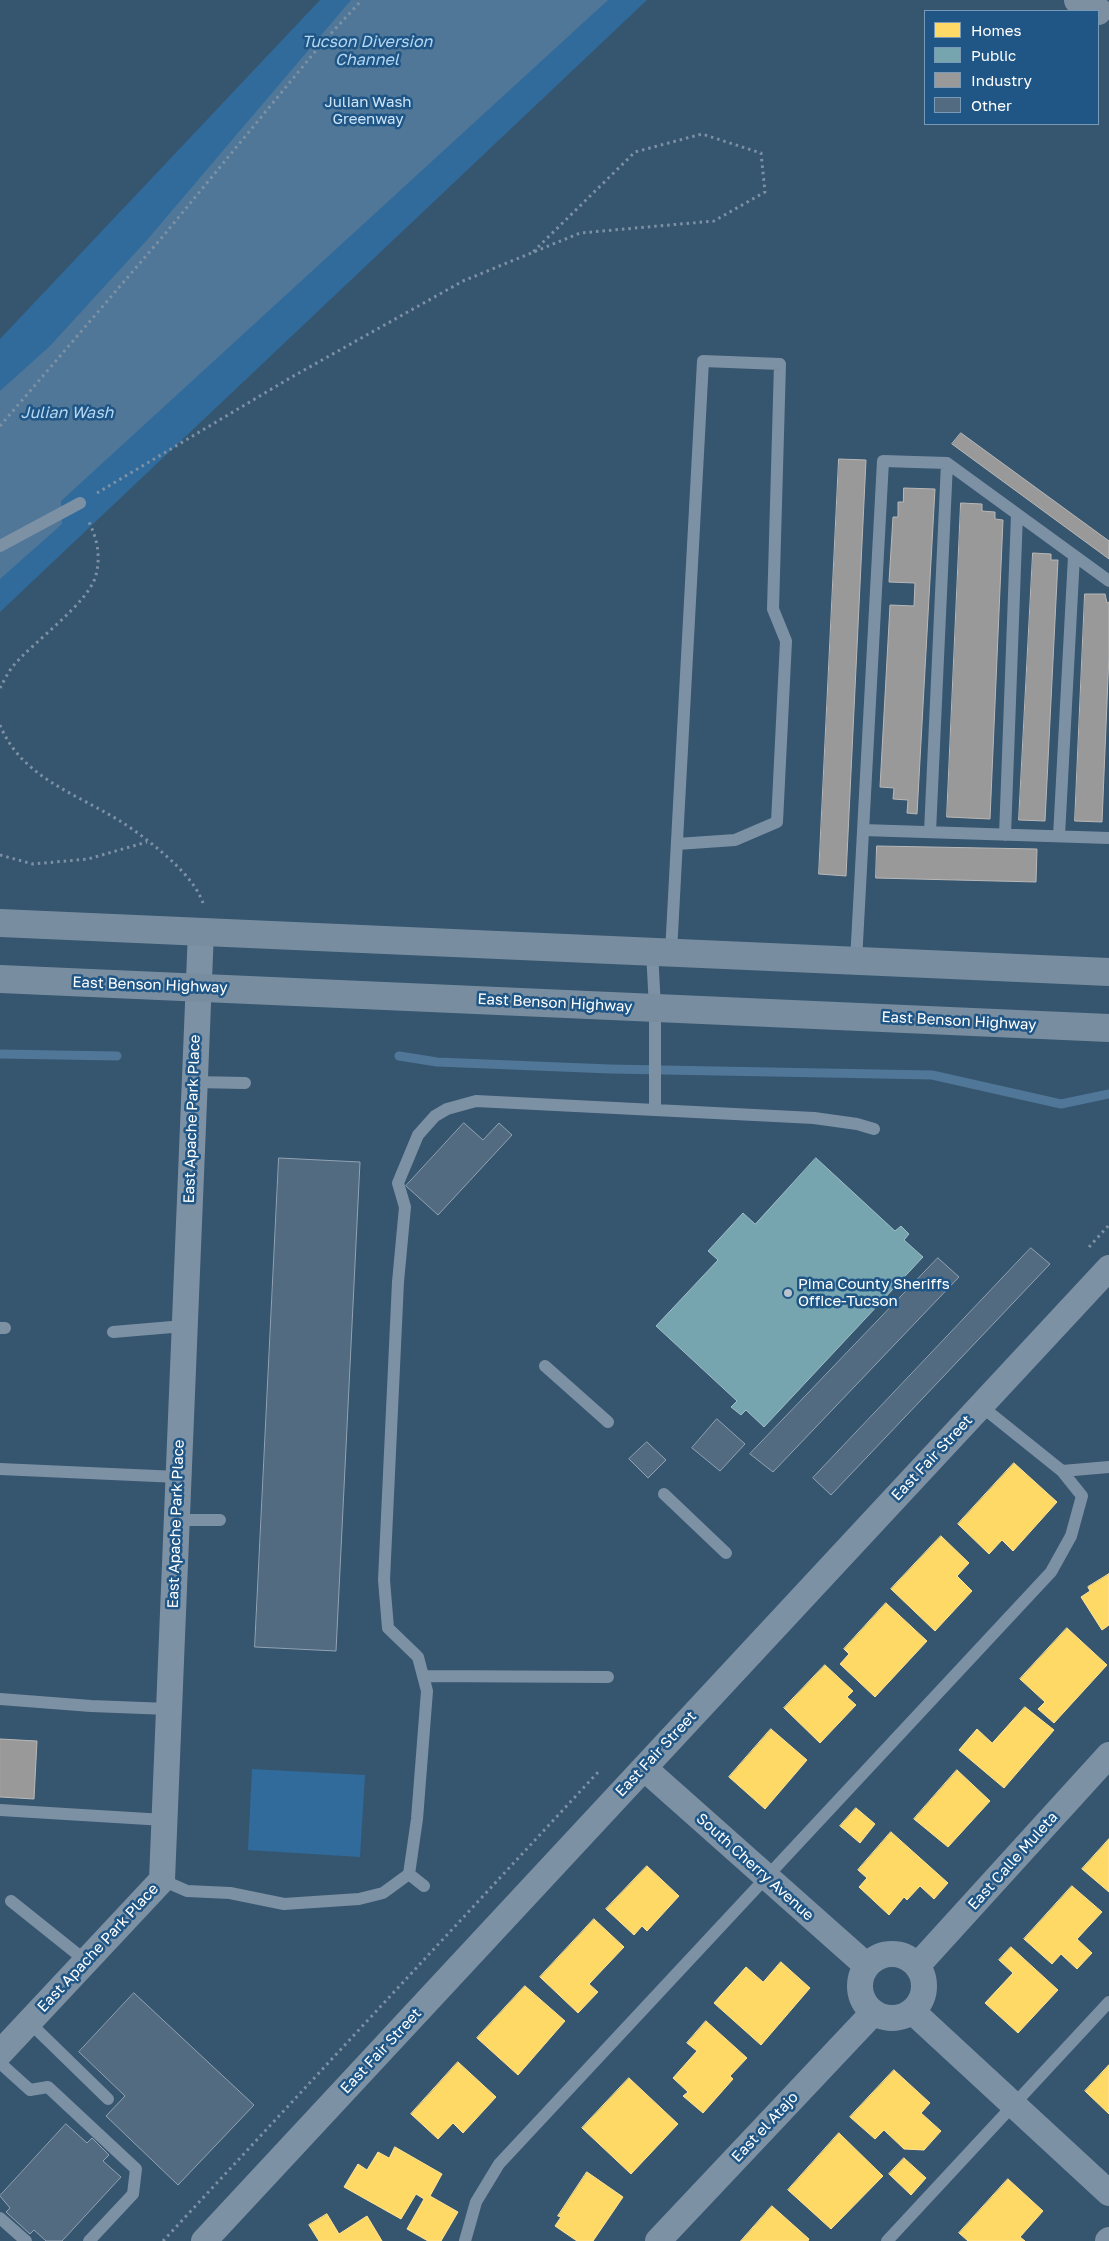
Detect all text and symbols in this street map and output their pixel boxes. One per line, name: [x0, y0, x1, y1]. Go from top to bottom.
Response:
legend: [924, 10, 1099, 125]
text: Homes: [971, 21, 1021, 39]
water label: Tucson Diversion Channel: [302, 32, 432, 70]
text: Public: [971, 46, 1016, 64]
text: Industry: [971, 71, 1032, 89]
park label: Julian Wash Greenway: [324, 93, 412, 128]
text: Other: [971, 96, 1012, 114]
water label: Julian Wash: [21, 403, 113, 423]
street label: East Benson Highway: [72, 973, 228, 997]
street label: East Benson Highway: [477, 990, 633, 1016]
street label: East Benson Highway: [881, 1008, 1037, 1034]
street label: East Apache Park Place: [180, 1034, 204, 1204]
place label: Pima County Sheriffs Office-Tucson: [798, 1275, 950, 1310]
marker: Pima County Sheriffs Office-Tucson: [782, 1287, 794, 1299]
street label: East Fair Street: [888, 1412, 976, 1504]
street label: East Apache Park Place: [164, 1439, 188, 1609]
street label: East Fair Street: [612, 1708, 700, 1800]
street label: East Calle Muleta: [964, 1808, 1062, 1914]
street label: South Cherry Avenue: [692, 1809, 818, 1925]
street label: East Apache Park Place: [34, 1880, 162, 2016]
street label: East Fair Street: [337, 2005, 425, 2097]
street label: East el Atajo: [728, 2088, 802, 2166]

